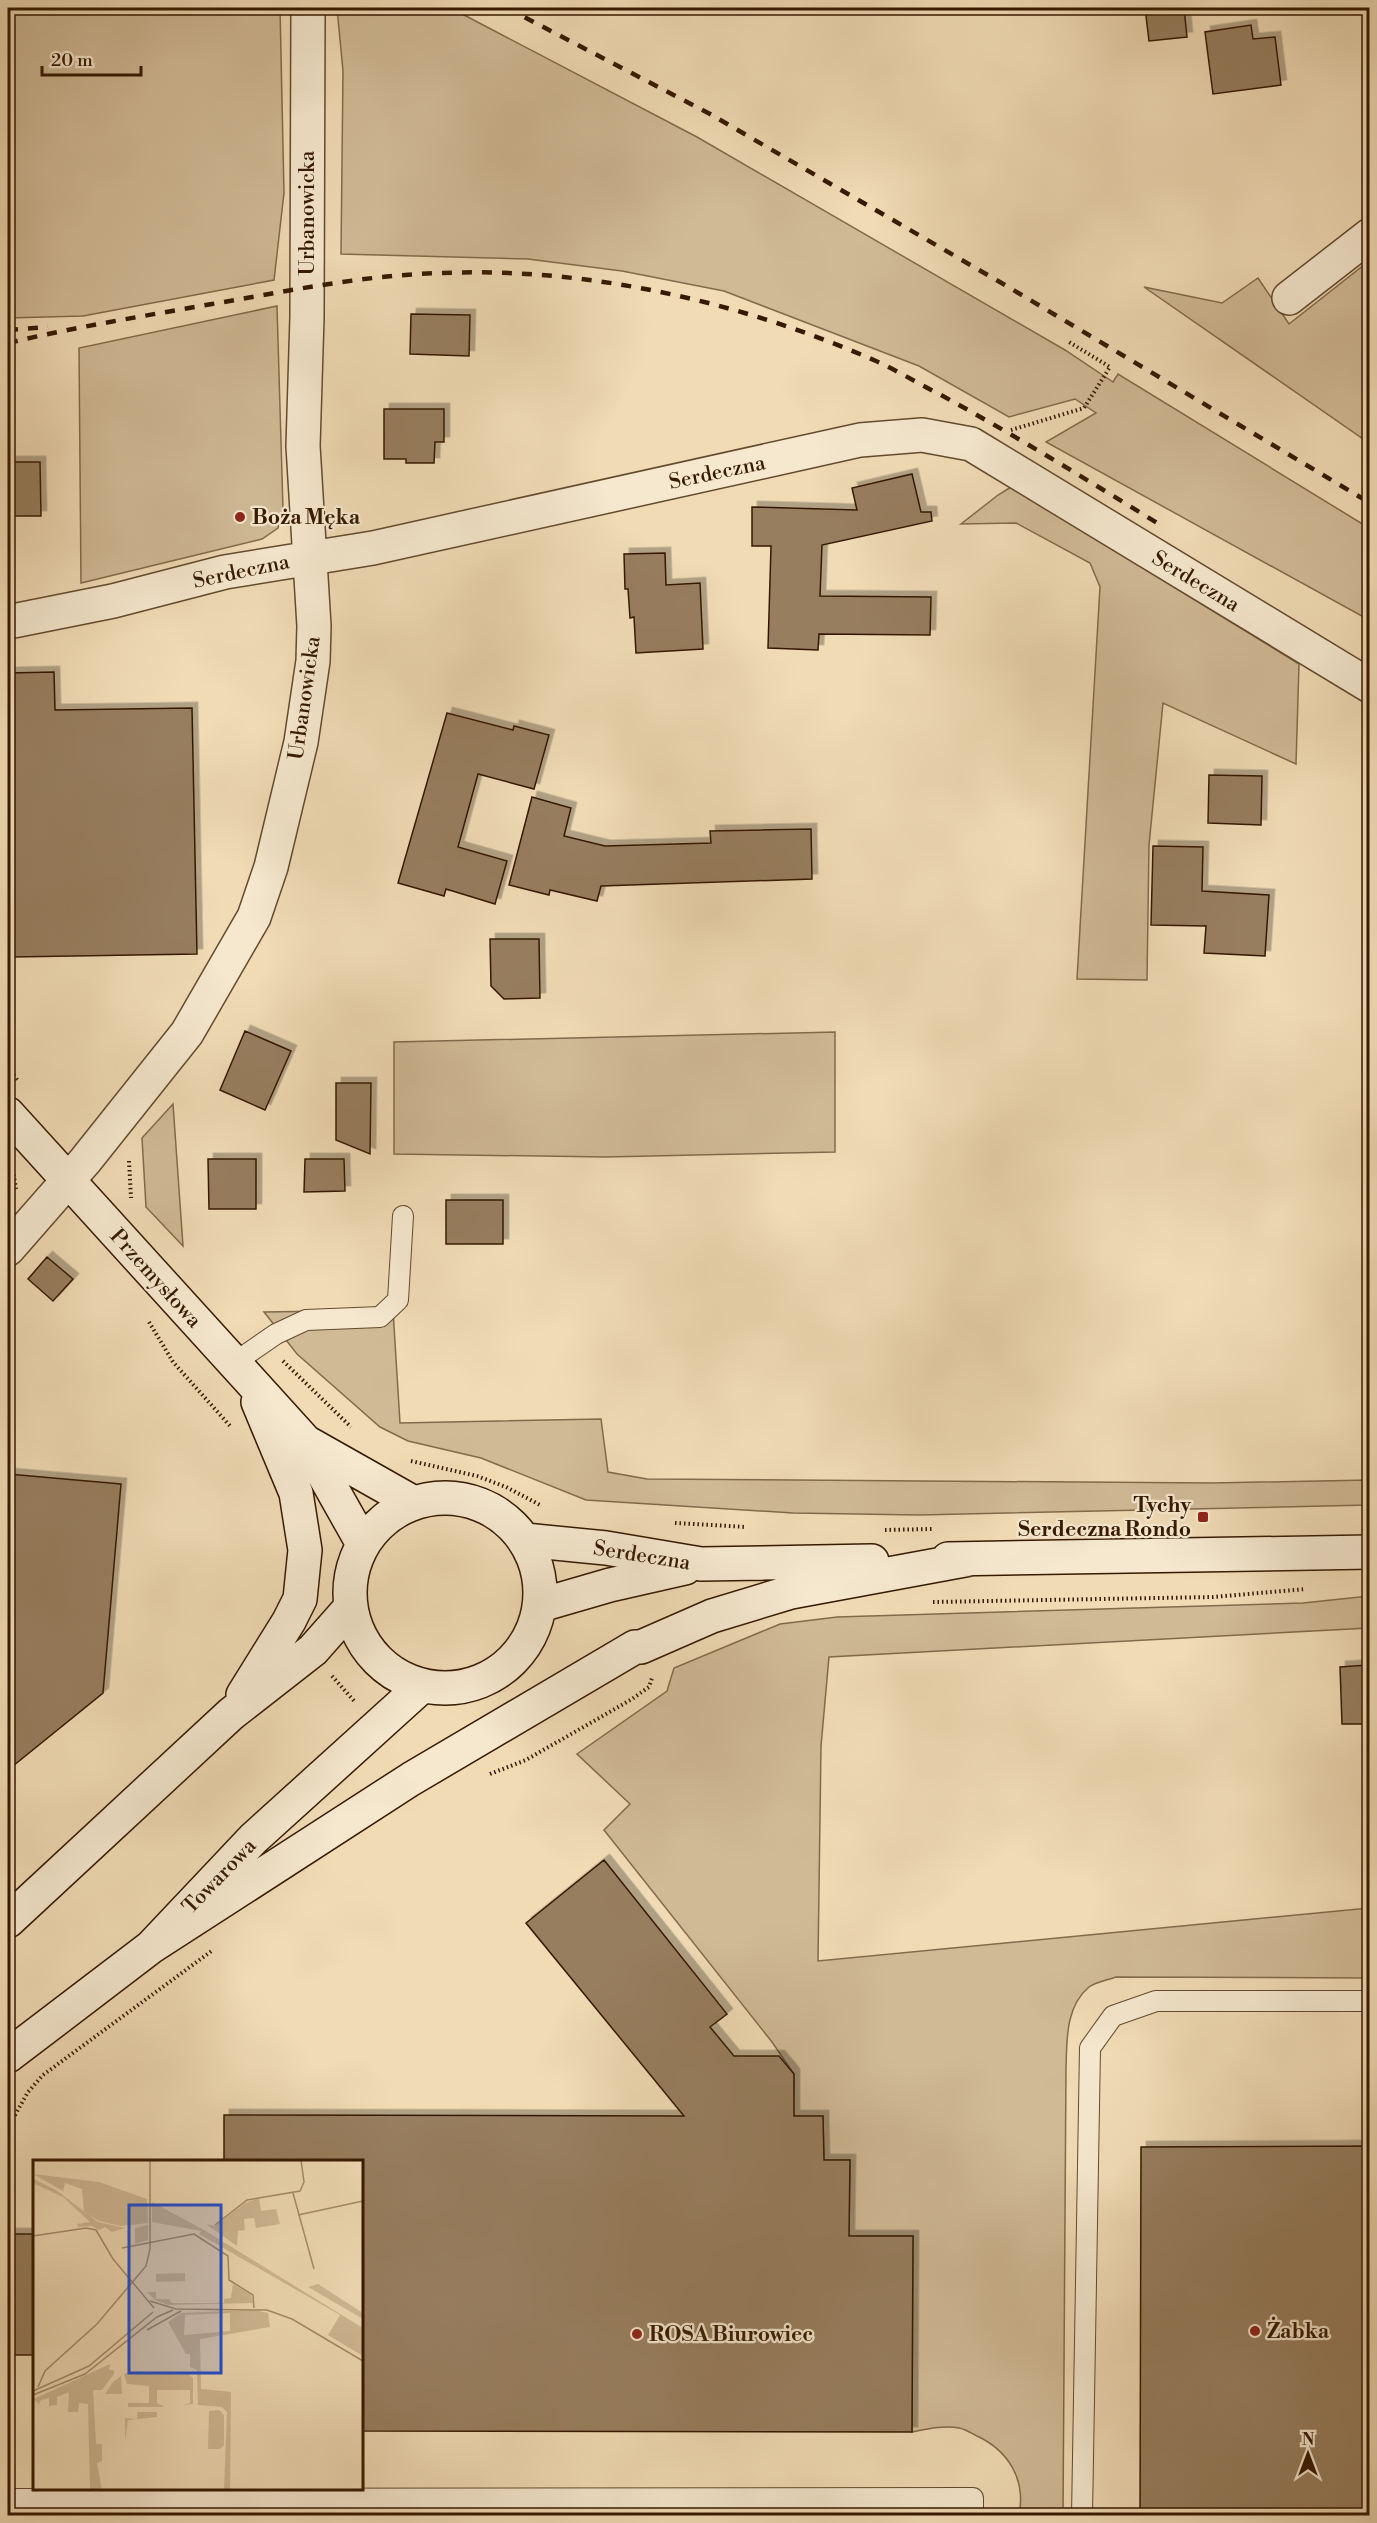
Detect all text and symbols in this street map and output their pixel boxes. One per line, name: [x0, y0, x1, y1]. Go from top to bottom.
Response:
scale bar: [42, 39, 141, 77]
text: 20 m: [51, 49, 93, 72]
street label: Urbanowicka: [295, 150, 321, 275]
street label: Serdeczna: [667, 450, 768, 496]
place label: Boża Męka: [252, 505, 361, 531]
marker: Boża Męka: [233, 510, 247, 524]
street label: Serdeczna: [1147, 545, 1244, 618]
street label: Serdeczna: [191, 549, 292, 595]
street label: Urbanowicka: [283, 634, 327, 762]
street label: Przemysłowa: [104, 1224, 207, 1334]
place label: Tychy Serdeczna Rondo: [1018, 1493, 1191, 1543]
marker: Tychy Serdeczna Rondo: [1196, 1510, 1210, 1524]
street label: Serdeczna: [591, 1535, 693, 1577]
street label: Towarowa: [177, 1833, 262, 1920]
inset map: [33, 2160, 363, 2490]
place label: Żabka: [1267, 2316, 1330, 2345]
place label: ROSA Biurowiec: [649, 2322, 813, 2348]
marker: Żabka: [1248, 2324, 1262, 2338]
marker: ROSA Biurowiec: [630, 2327, 644, 2341]
north arrow: [1278, 2424, 1338, 2484]
text: N: [1302, 2430, 1315, 2450]

